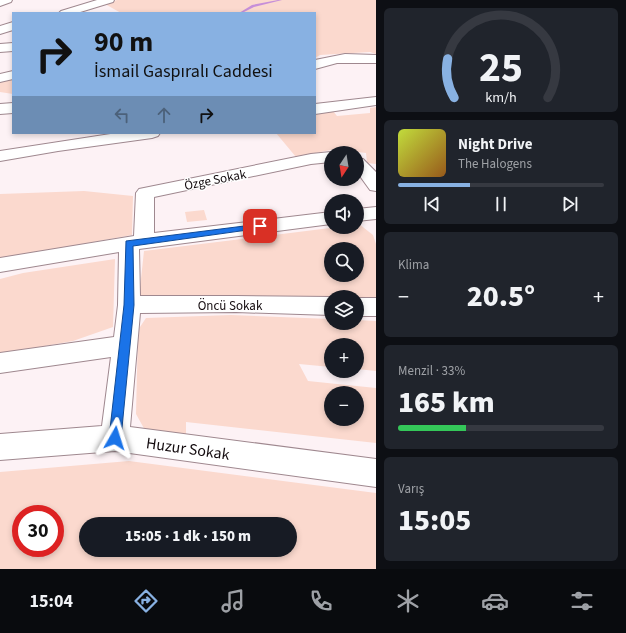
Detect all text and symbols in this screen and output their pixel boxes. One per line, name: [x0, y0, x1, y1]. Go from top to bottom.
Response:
text: 90 m: [94, 22, 153, 62]
icon: right: [28, 28, 80, 80]
text: 25: [479, 38, 523, 98]
text: İsmail Gaspıralı Caddesi: [94, 59, 273, 84]
text: km/h: [485, 87, 517, 108]
icon: left: [111, 104, 133, 126]
icon: ahead: [153, 104, 175, 126]
icon: right: [195, 104, 217, 126]
text: Night Drive: [458, 134, 533, 155]
north arrow: [324, 146, 364, 186]
map controls: [324, 146, 364, 426]
text: The Halogens: [458, 155, 532, 173]
street label: Özge Sokak: [183, 165, 248, 195]
icon: previous: [421, 193, 443, 215]
icon: pause: [490, 193, 512, 215]
icon: next: [559, 193, 581, 215]
button: sound: [324, 194, 364, 234]
pin: [243, 209, 277, 243]
icon: arrive: [249, 215, 271, 237]
button: search: [324, 242, 364, 282]
text: Klima: [398, 256, 429, 274]
text: 20.5°: [467, 275, 535, 318]
text: −: [398, 281, 409, 313]
text: +: [593, 281, 604, 313]
button: layers: [324, 290, 364, 330]
street label: Öncü Sokak: [198, 297, 263, 315]
button: +: [324, 338, 364, 378]
text: Menzil · 33%: [398, 362, 465, 380]
text: 165 km: [398, 381, 495, 424]
button: −: [324, 386, 364, 426]
position arrow: [94, 417, 136, 459]
street label: Huzur Sokak: [145, 432, 231, 466]
text: Varış: [398, 480, 424, 498]
text: 15:05: [398, 499, 471, 542]
speed limit sign: 30: [12, 505, 64, 557]
text: 15:05 · 1 dk · 150 m: [125, 526, 251, 547]
icon: directions: [132, 587, 160, 615]
icon: music: [219, 587, 247, 615]
icon: phone: [307, 587, 335, 615]
icon: climate: [394, 587, 422, 615]
icon: car: [481, 587, 509, 615]
icon: filters: [568, 587, 596, 615]
text: 15:04: [30, 589, 73, 614]

